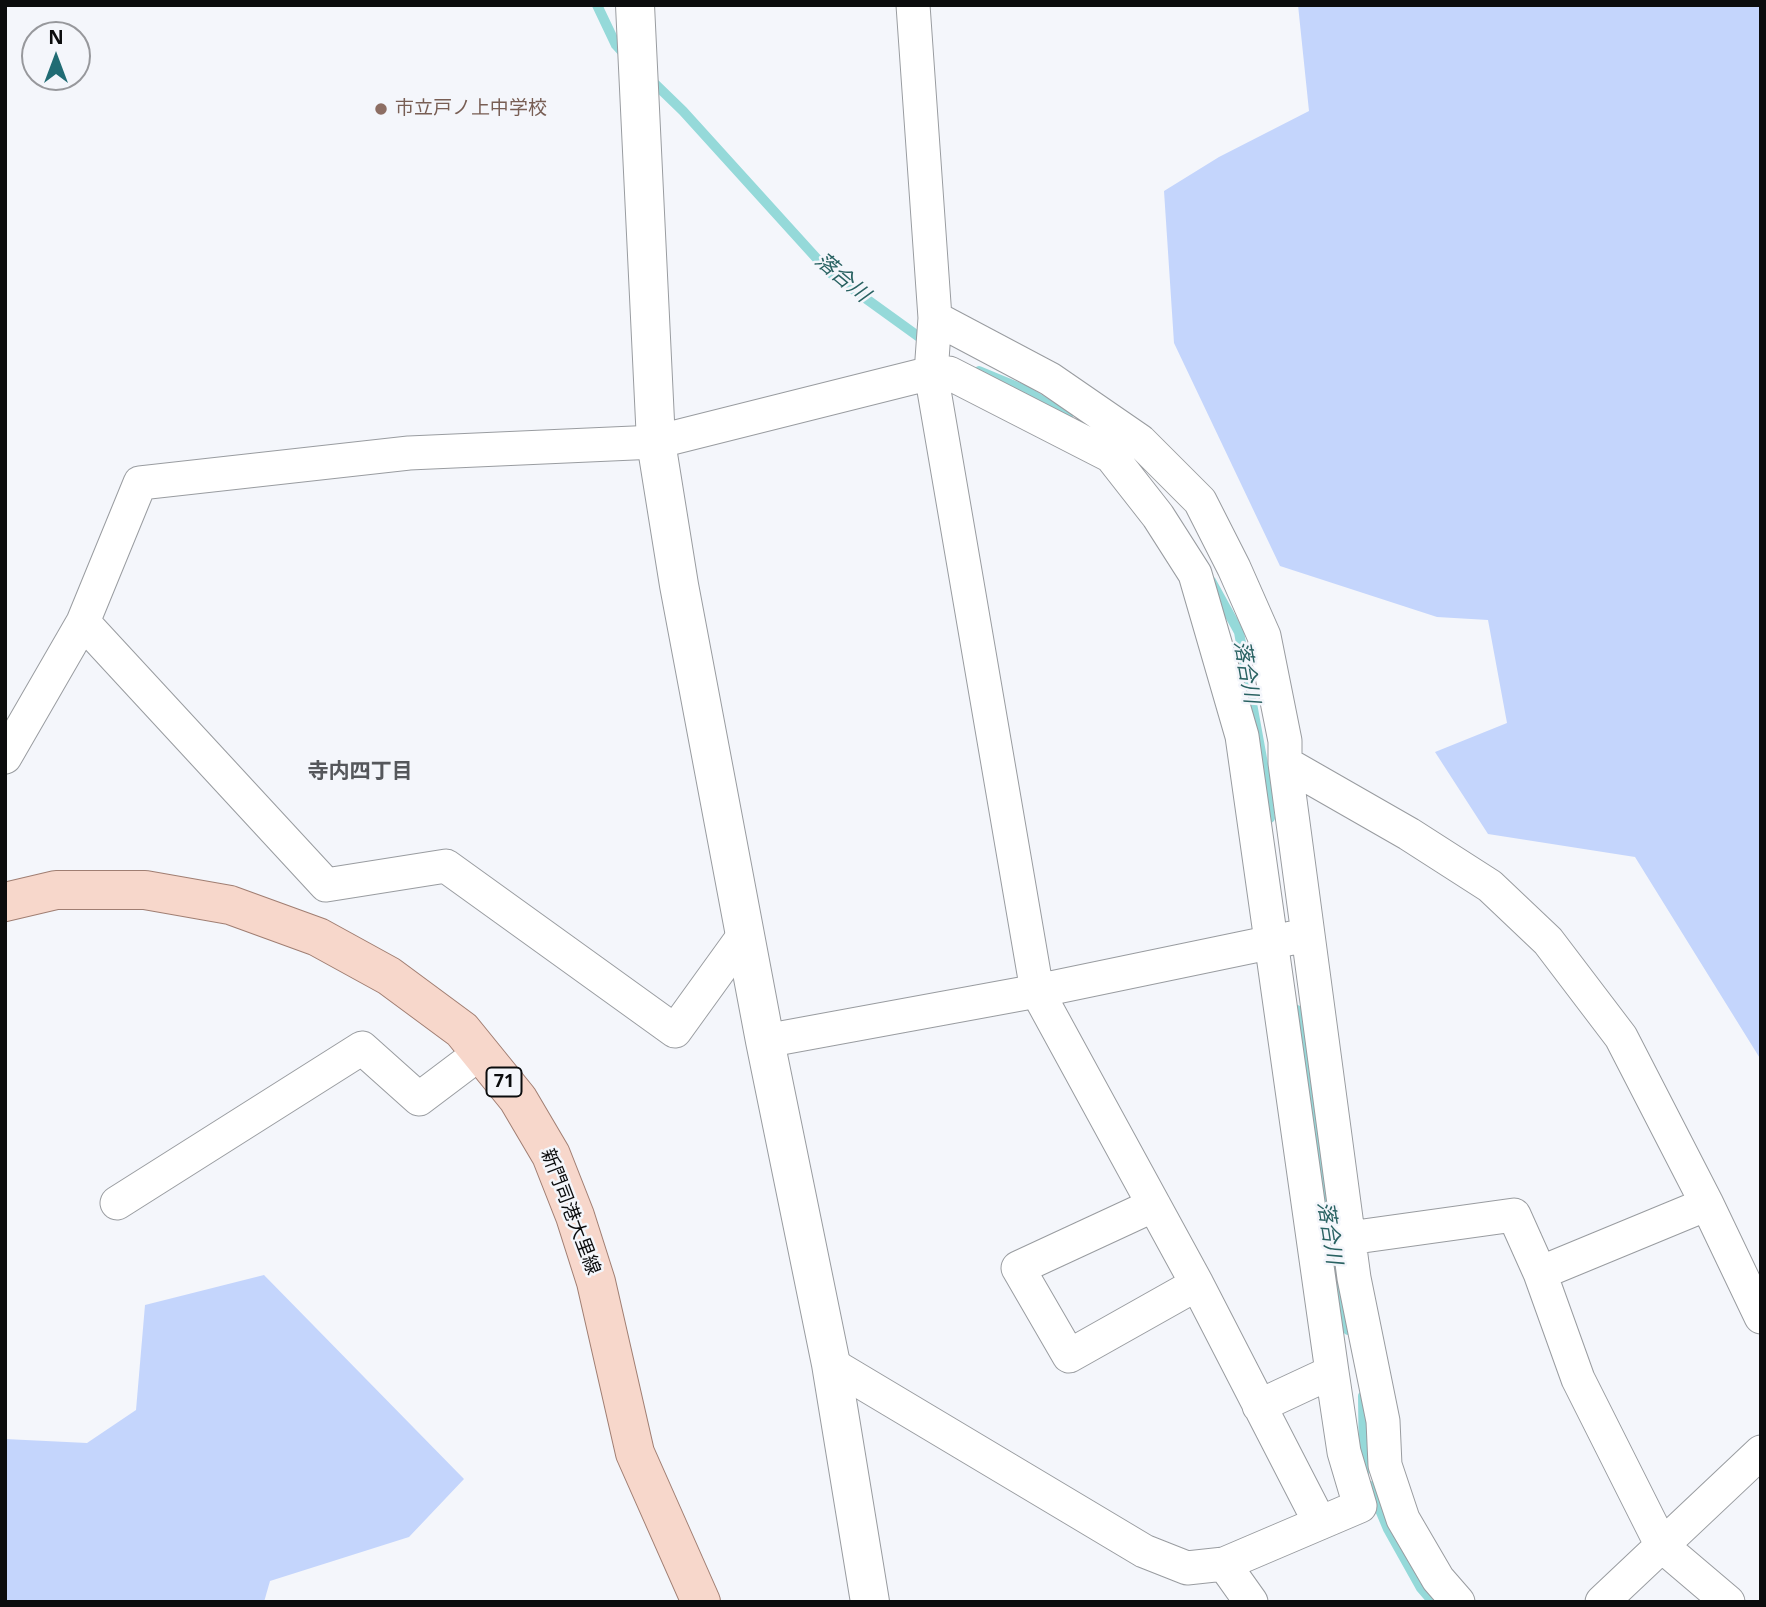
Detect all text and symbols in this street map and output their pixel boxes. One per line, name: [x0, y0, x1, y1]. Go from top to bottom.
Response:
north arrow: [21, 21, 91, 91]
text: N: [48, 24, 64, 50]
place label: 市立戸ノ上中学校: [395, 98, 547, 120]
marker: 市立戸ノ上中学校: [373, 101, 389, 117]
water label: 落合川: [810, 248, 874, 308]
water label: 落合川: [1228, 639, 1264, 705]
district label: 寺内四丁目: [308, 759, 412, 785]
road number: 71: [486, 1068, 522, 1097]
street label: 新門司港大里線: [536, 1146, 604, 1278]
water label: 落合川: [1312, 1200, 1346, 1266]

